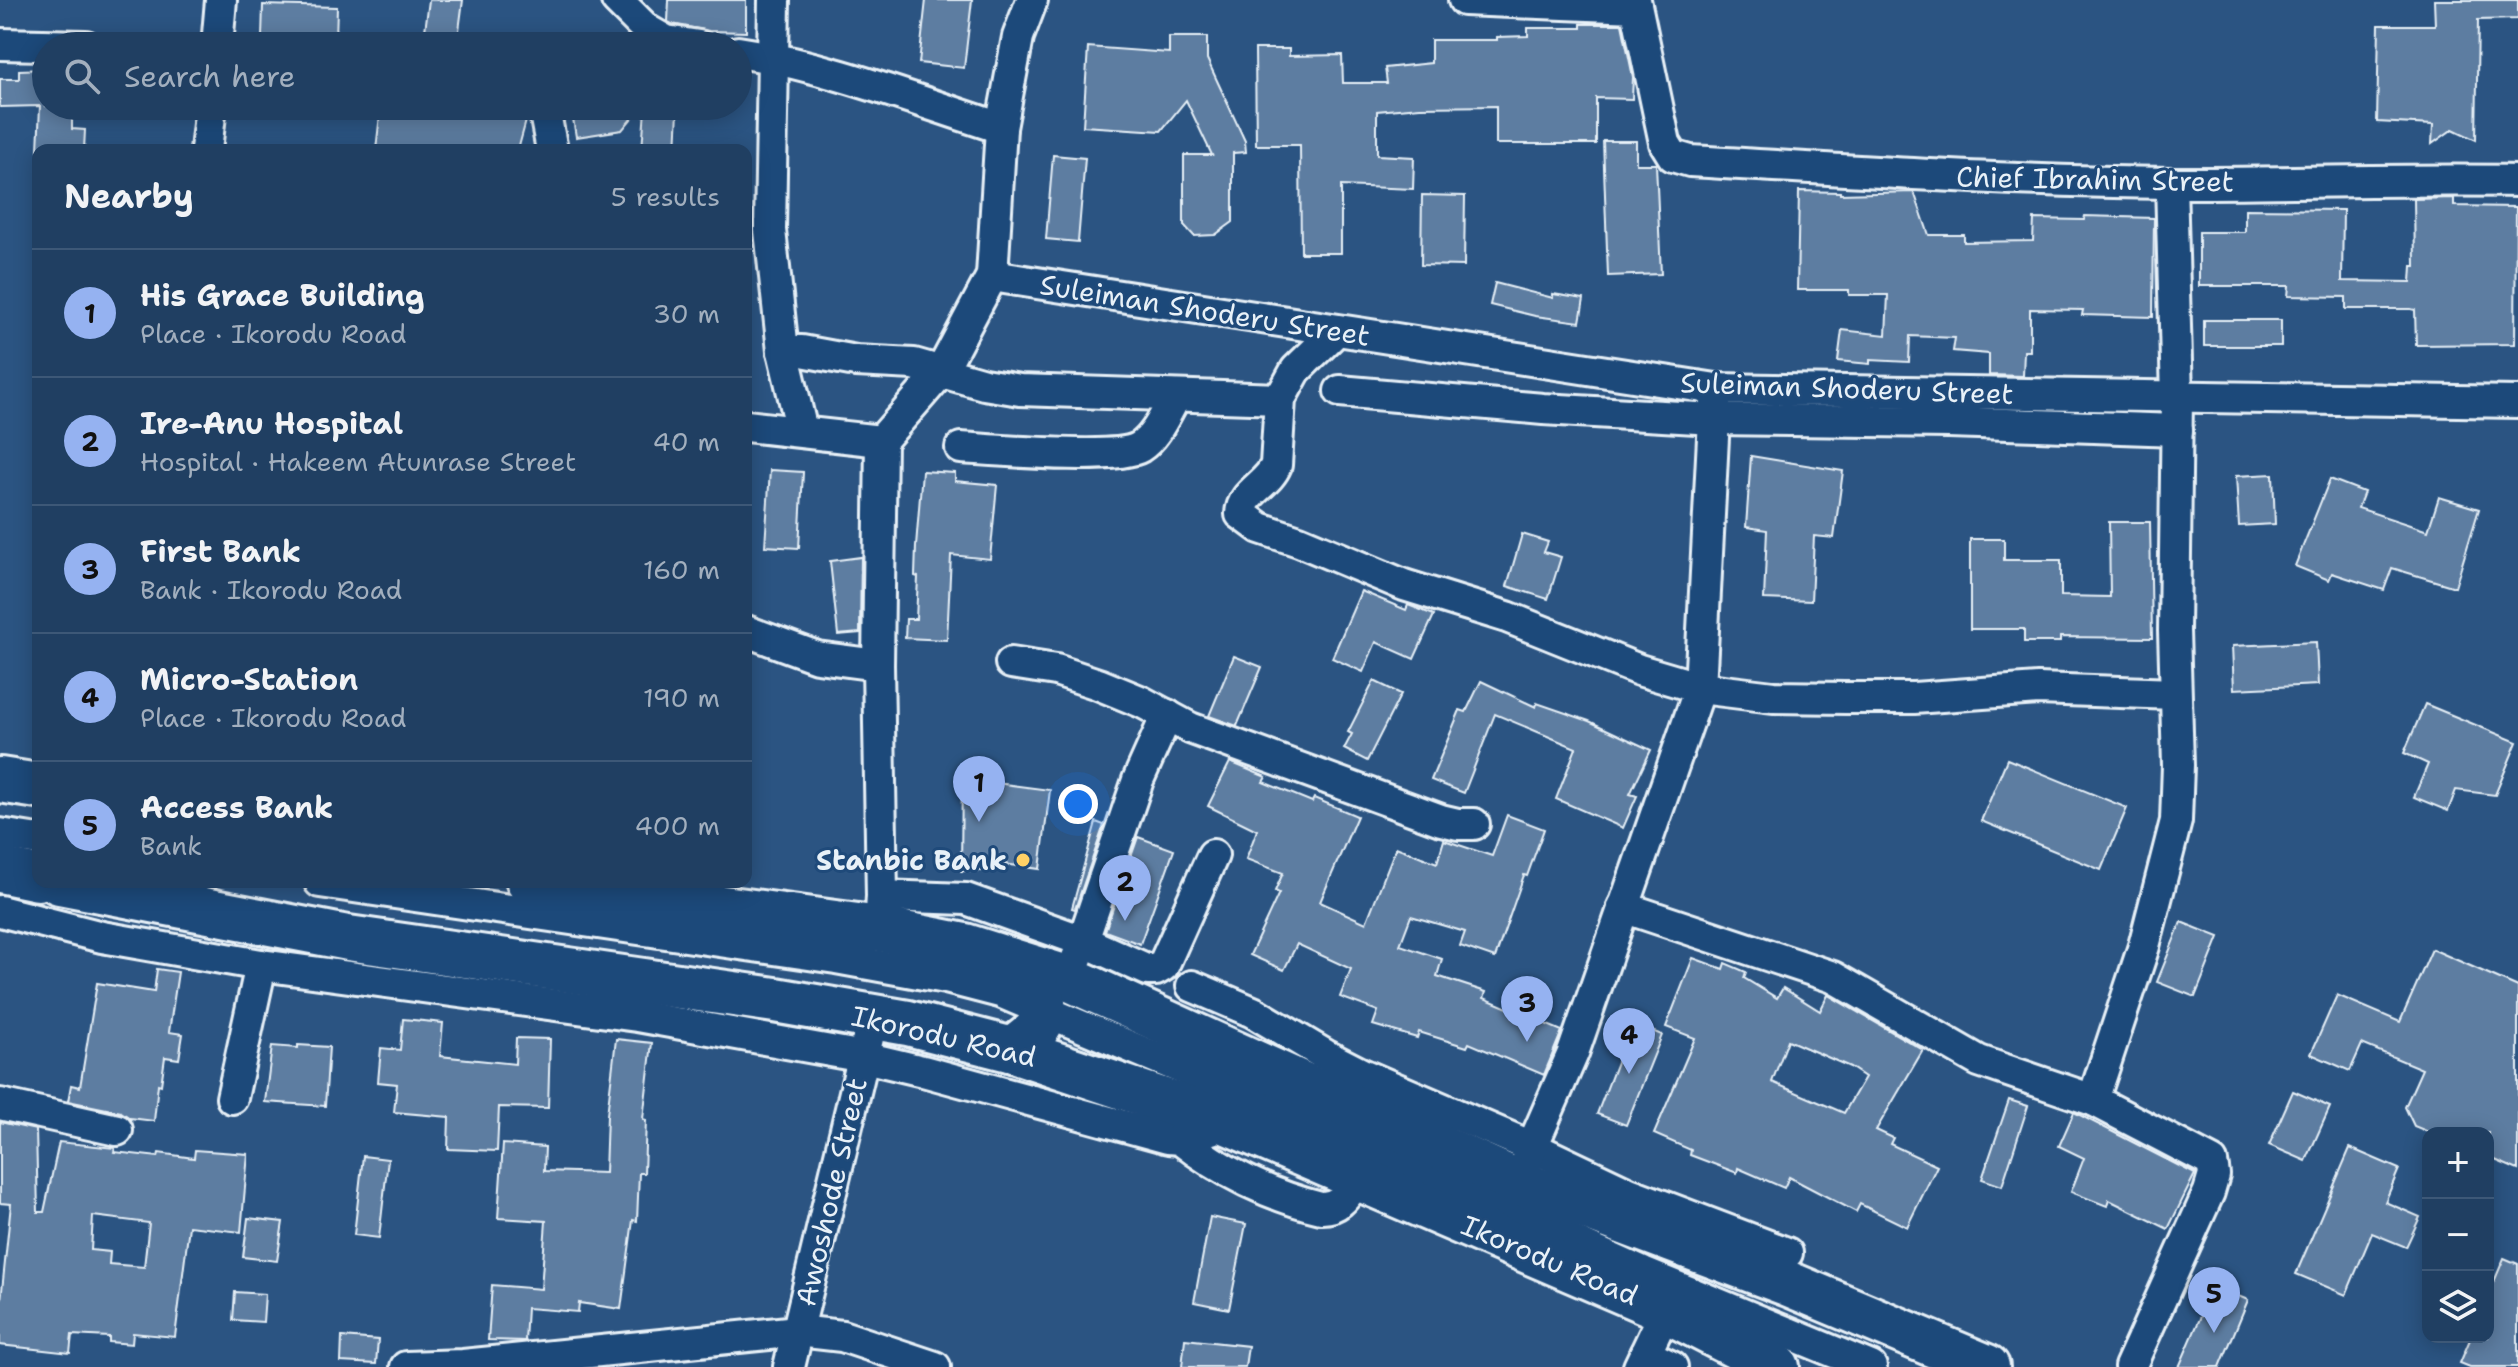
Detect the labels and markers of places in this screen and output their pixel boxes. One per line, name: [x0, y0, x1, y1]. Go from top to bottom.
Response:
pin: 1: [953, 756, 1005, 822]
place label: Stanbic Bank: [816, 841, 1007, 879]
marker: Stanbic Bank: [1014, 851, 1032, 869]
pin: 2: [1099, 855, 1151, 921]
pin: 3: [1501, 976, 1553, 1042]
pin: 4: [1603, 1008, 1655, 1074]
pin: 5: [2188, 1267, 2240, 1333]

